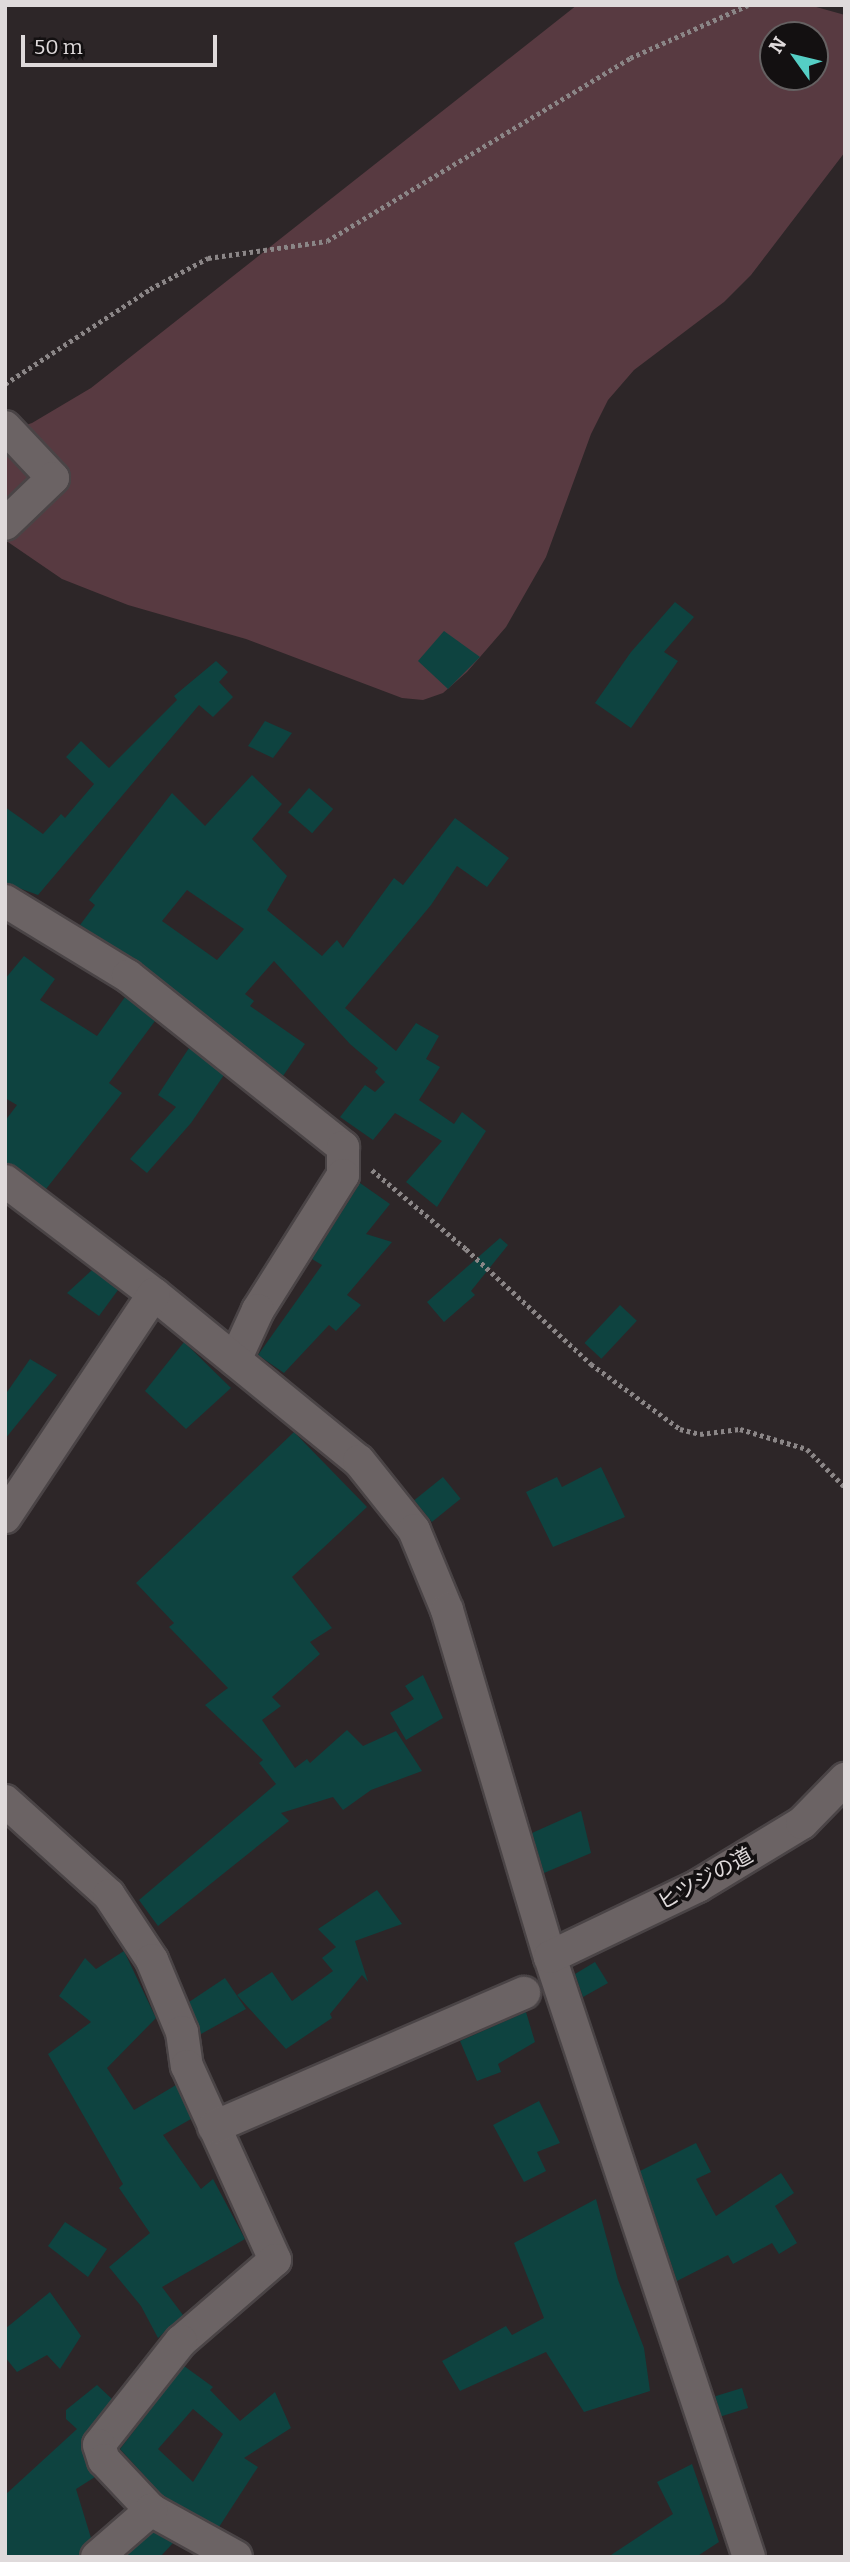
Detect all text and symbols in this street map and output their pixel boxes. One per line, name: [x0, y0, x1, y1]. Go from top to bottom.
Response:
scale bar: [24, 21, 220, 65]
north arrow: [759, 21, 829, 91]
text: N: [764, 33, 791, 58]
text: 50 m: [34, 34, 83, 60]
street label: ヒツジの道: [653, 1843, 757, 1915]

